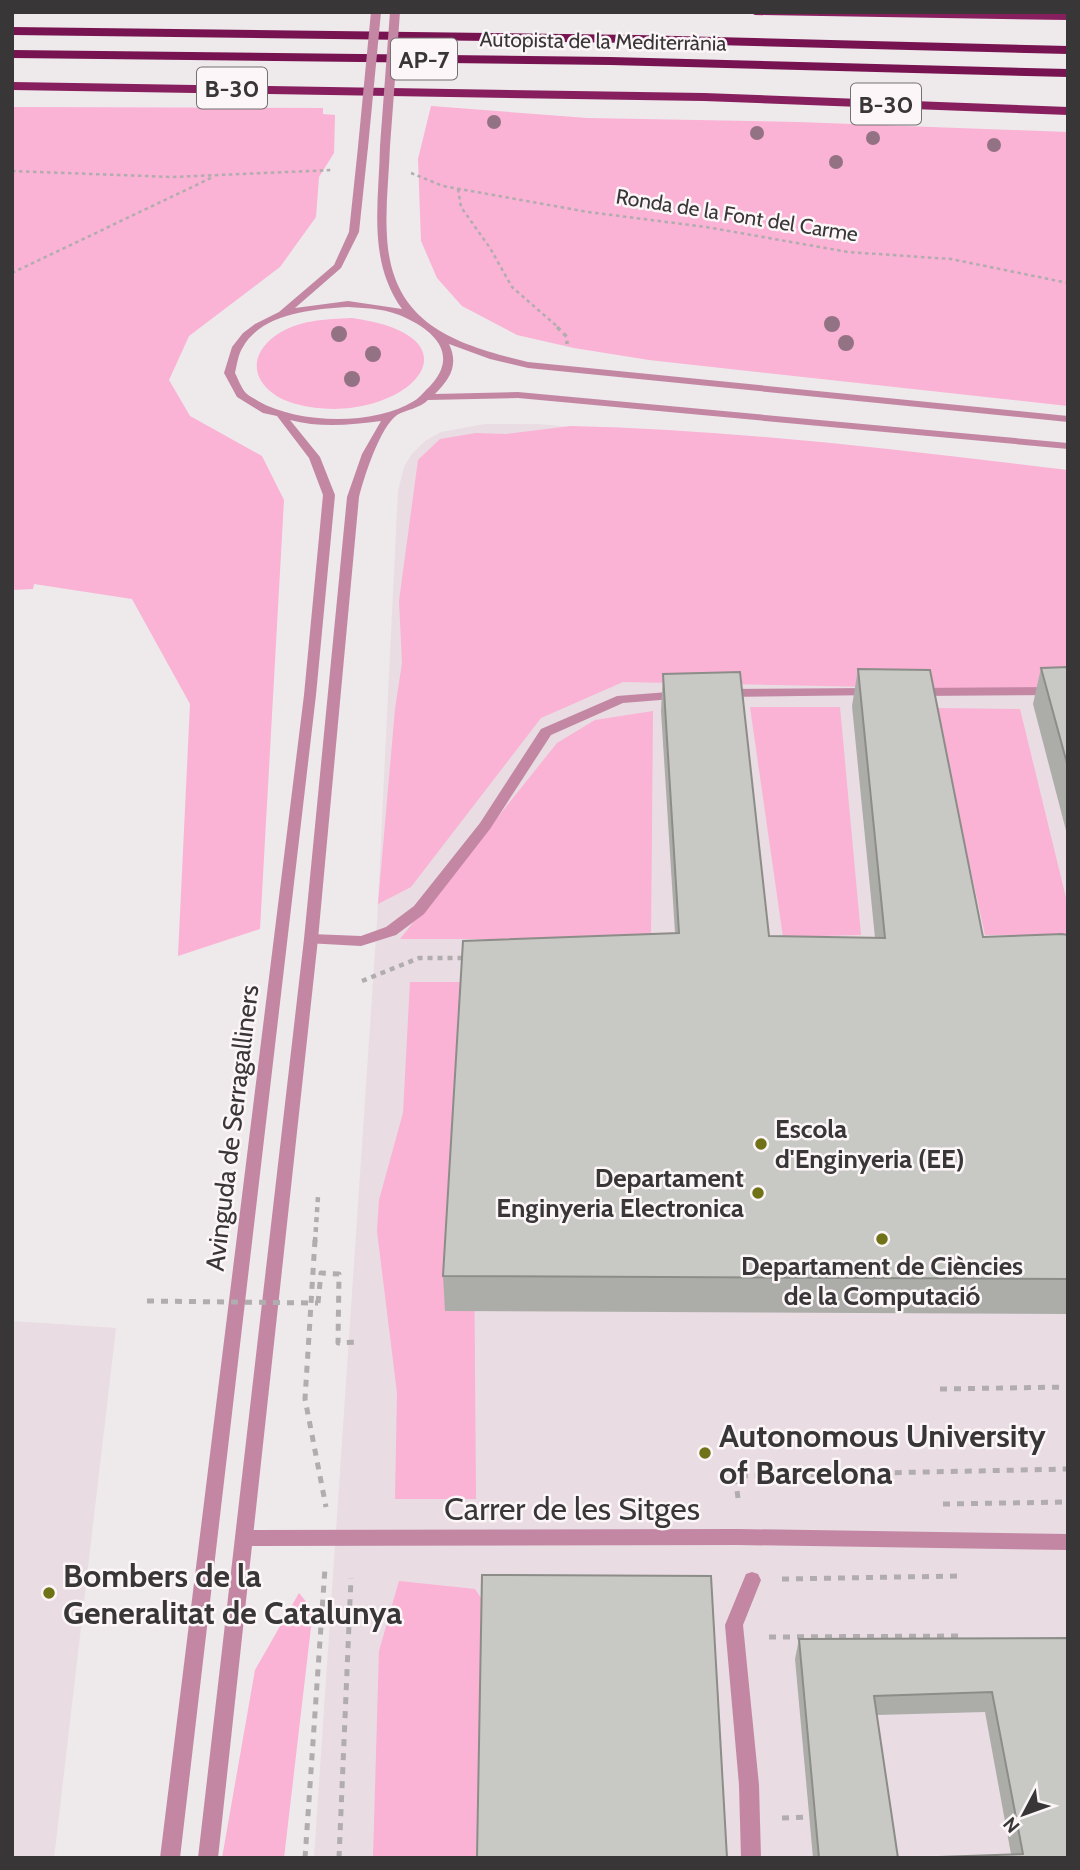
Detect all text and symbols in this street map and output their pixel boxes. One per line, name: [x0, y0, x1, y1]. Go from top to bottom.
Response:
street label: Autopista de la Mediterrània: [479, 26, 727, 56]
road number: AP-7: [391, 38, 457, 80]
road number: B-30: [197, 68, 267, 108]
road number: B-30: [851, 84, 921, 124]
street label: Ronda de la Font del Carme: [614, 184, 860, 247]
street label: Avinguda de Serragalliners: [199, 983, 265, 1273]
place label: Escola d'Enginyeria (EE): [775, 1113, 964, 1175]
marker: Escola d'Enginyeria (EE): [753, 1136, 769, 1152]
place label: Departament Enginyeria Electronica: [496, 1162, 744, 1224]
marker: Departament Enginyeria Electronica: [750, 1185, 766, 1201]
marker: Departament de Ciències de la Computació: [874, 1231, 890, 1247]
place label: Departament de Ciències de la Computació: [741, 1250, 1023, 1312]
place label: Autonomous University of Barcelona: [719, 1416, 1046, 1492]
marker: Autonomous University of Barcelona: [697, 1445, 713, 1461]
street label: Carrer de les Sitges: [444, 1489, 700, 1528]
place label: Bombers de la Generalitat de Catalunya: [63, 1556, 402, 1632]
marker: Bombers de la Generalitat de Catalunya: [41, 1585, 57, 1601]
north arrow: [989, 1779, 1059, 1849]
text: N: [998, 1812, 1025, 1837]

